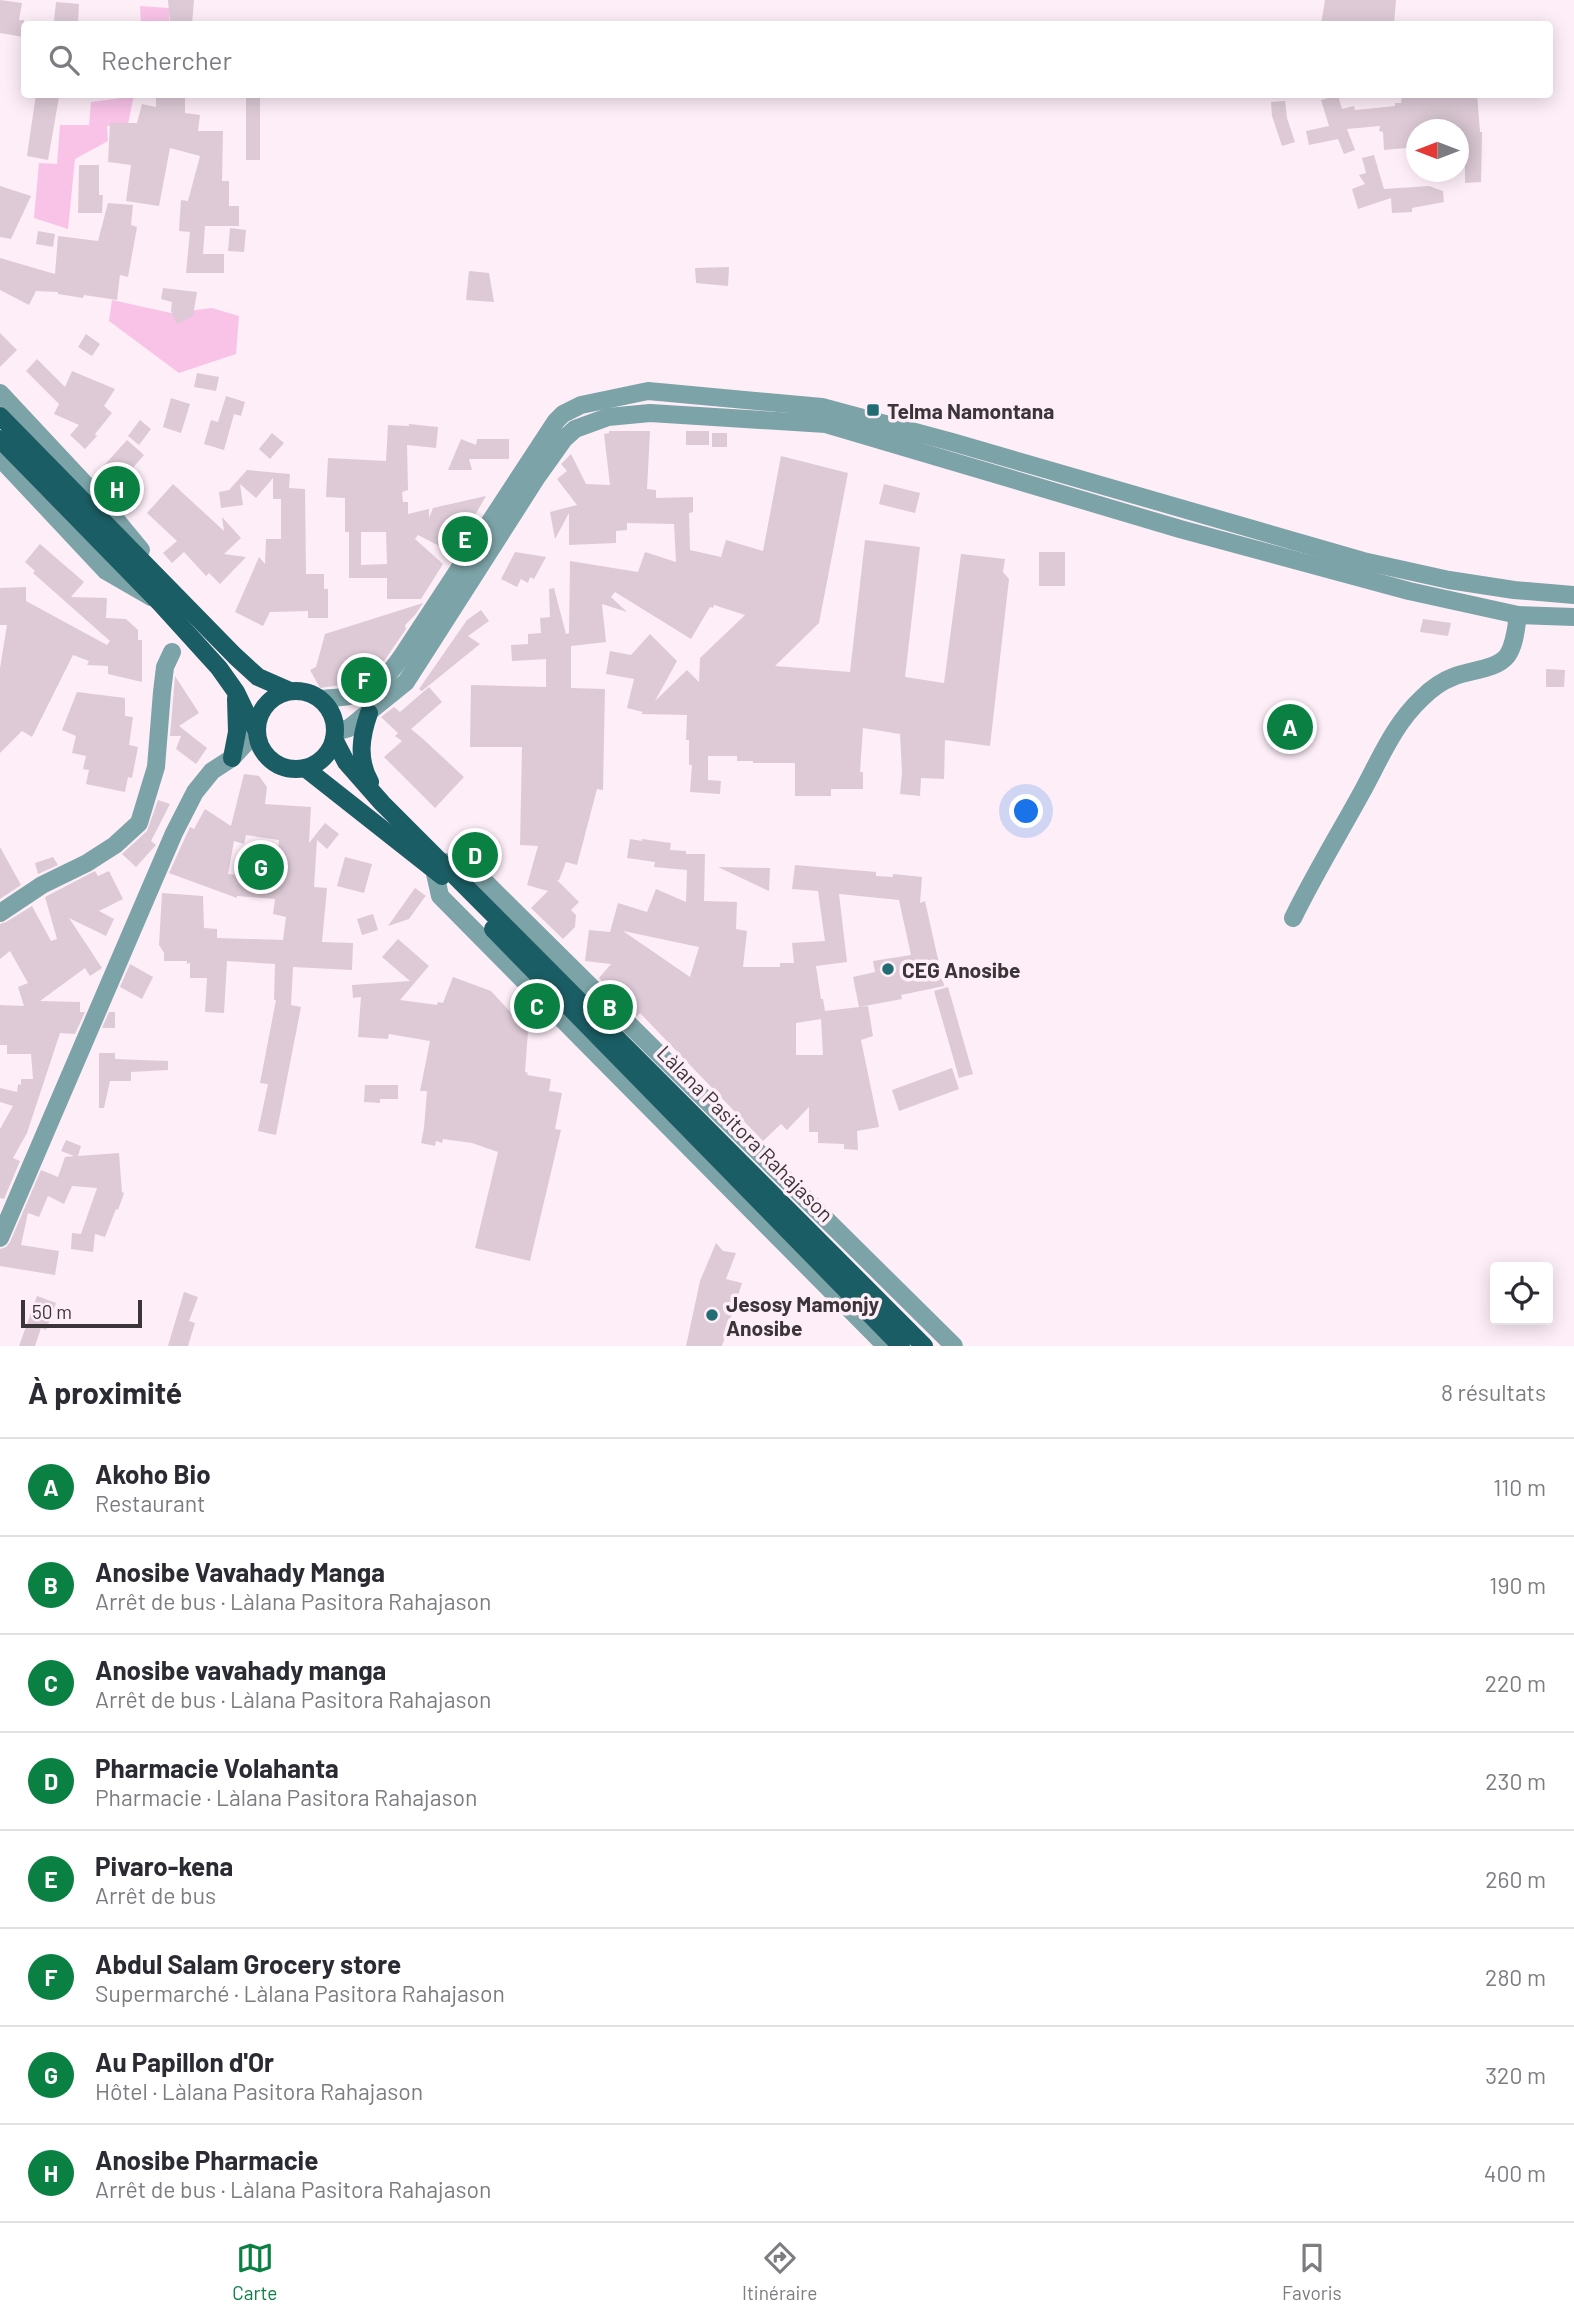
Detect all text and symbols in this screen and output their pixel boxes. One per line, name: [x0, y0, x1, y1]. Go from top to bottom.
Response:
search box: [21, 21, 1553, 98]
icon: search: [45, 41, 83, 79]
text: Rechercher: [101, 44, 232, 75]
north arrow: [1406, 119, 1469, 182]
place label: Telma Namontana: [887, 398, 1054, 423]
marker: Telma Namontana: [865, 402, 881, 418]
pin: H: [94, 463, 140, 515]
pin: E: [442, 513, 488, 565]
pin: F: [341, 654, 387, 706]
pin: A: [1267, 701, 1313, 753]
your location: [1009, 794, 1043, 828]
pin: D: [452, 829, 498, 881]
pin: G: [238, 841, 284, 893]
place label: CEG Anosibe: [902, 957, 1020, 982]
marker: CEG Anosibe: [880, 961, 896, 977]
pin: C: [514, 980, 560, 1032]
pin: B: [587, 981, 633, 1033]
street label: Làlana Pasitora Rahajason: [653, 1040, 839, 1226]
map controls: [1490, 1262, 1553, 1325]
button: locate: [1490, 1262, 1553, 1325]
place label: Jesosy Mamonjy Anosibe: [726, 1291, 879, 1340]
scale bar: [21, 1297, 142, 1329]
text: 50 m: [32, 1300, 72, 1323]
marker: Jesosy Mamonjy Anosibe: [704, 1307, 720, 1323]
text: À proximité: [28, 1374, 182, 1410]
text: 8 résultats: [1441, 1378, 1546, 1406]
text: Akoho Bio: [95, 1458, 211, 1489]
text: A: [43, 1473, 59, 1501]
text: 110 m: [1493, 1473, 1546, 1501]
text: Restaurant: [95, 1489, 205, 1517]
text: Anosibe Vavahady Manga: [95, 1556, 385, 1587]
text: B: [44, 1571, 58, 1599]
text: 190 m: [1489, 1571, 1546, 1599]
text: Arrêt de bus · Làlana Pasitora Rahajason: [95, 1587, 491, 1615]
text: Anosibe vavahady manga: [95, 1654, 386, 1685]
text: C: [44, 1669, 58, 1697]
text: 220 m: [1485, 1669, 1546, 1697]
text: Arrêt de bus · Làlana Pasitora Rahajason: [95, 1685, 491, 1713]
text: Pharmacie Volahanta: [95, 1752, 339, 1783]
text: D: [44, 1767, 58, 1795]
text: 230 m: [1485, 1767, 1546, 1795]
text: Pharmacie · Làlana Pasitora Rahajason: [95, 1783, 477, 1811]
text: Pivaro-kena: [95, 1850, 233, 1881]
text: E: [44, 1865, 58, 1893]
text: 260 m: [1485, 1865, 1546, 1893]
text: Arrêt de bus: [95, 1881, 216, 1909]
text: Abdul Salam Grocery store: [95, 1948, 401, 1979]
text: F: [45, 1963, 57, 1991]
text: 280 m: [1485, 1963, 1546, 1991]
text: Supermarché · Làlana Pasitora Rahajason: [95, 1979, 505, 2007]
text: Au Papillon d'Or: [95, 2046, 274, 2077]
text: G: [44, 2061, 58, 2089]
text: 320 m: [1485, 2061, 1546, 2089]
text: Hôtel · Làlana Pasitora Rahajason: [95, 2077, 423, 2105]
text: Anosibe Pharmacie: [95, 2144, 318, 2175]
text: H: [44, 2159, 58, 2187]
text: 400 m: [1484, 2159, 1546, 2187]
text: Arrêt de bus · Làlana Pasitora Rahajason: [95, 2175, 491, 2203]
tab: Carte: [232, 2239, 277, 2304]
tab: Itinéraire: [742, 2239, 817, 2304]
tab: Favoris: [1282, 2239, 1342, 2304]

